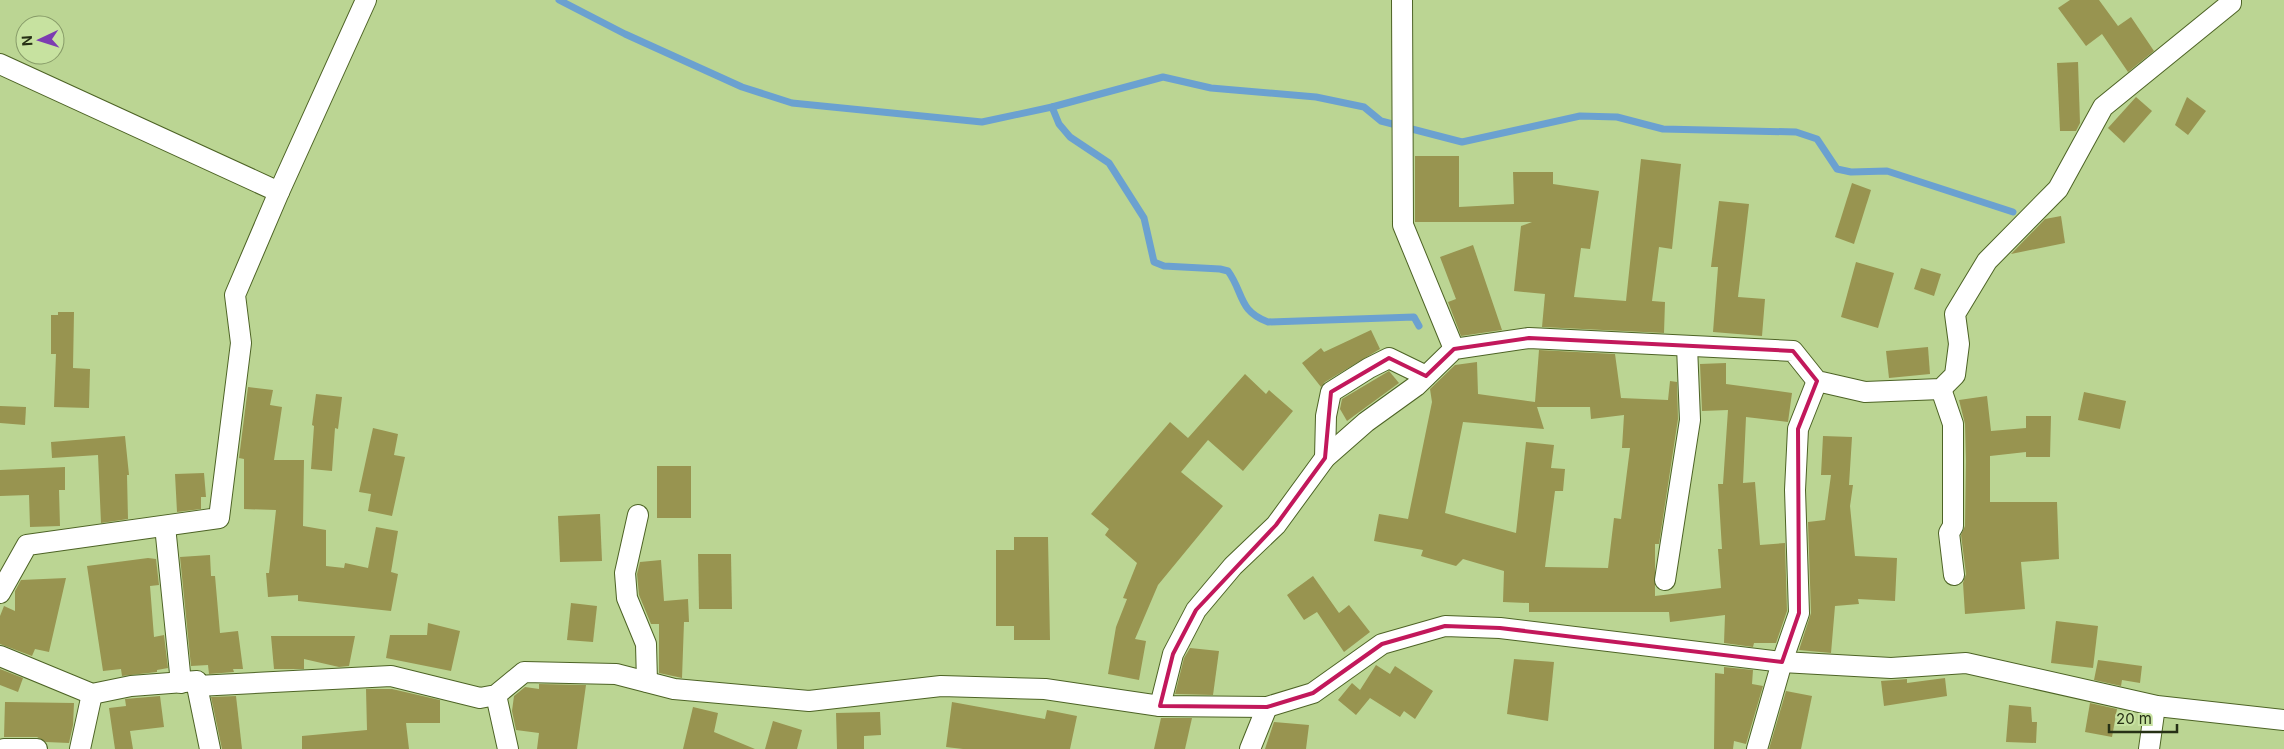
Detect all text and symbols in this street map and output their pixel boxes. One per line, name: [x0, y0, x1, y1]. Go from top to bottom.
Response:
north arrow: [15, 15, 65, 65]
text: N: [18, 35, 35, 47]
scale bar: [2109, 702, 2176, 734]
text: 20 m: [2116, 709, 2152, 728]

